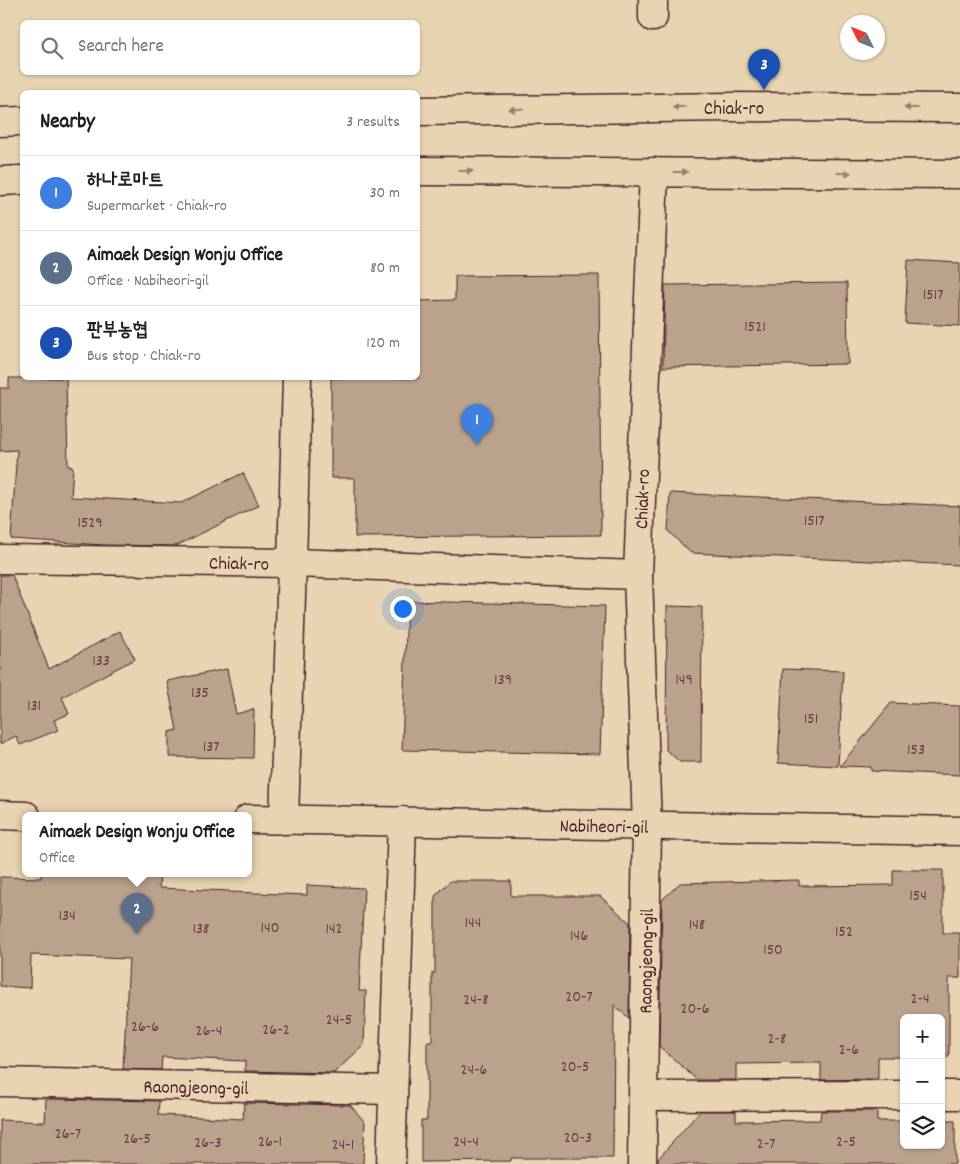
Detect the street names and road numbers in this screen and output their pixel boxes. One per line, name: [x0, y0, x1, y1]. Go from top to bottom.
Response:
street label: Chiak-ro: [704, 97, 764, 124]
street label: Chiak-ro: [630, 469, 659, 530]
street label: Chiak-ro: [209, 551, 269, 580]
street label: Nabiheori-gil: [559, 814, 649, 843]
street label: Raongjeong-gil: [634, 908, 663, 1014]
street label: Raongjeong-gil: [143, 1075, 249, 1104]

